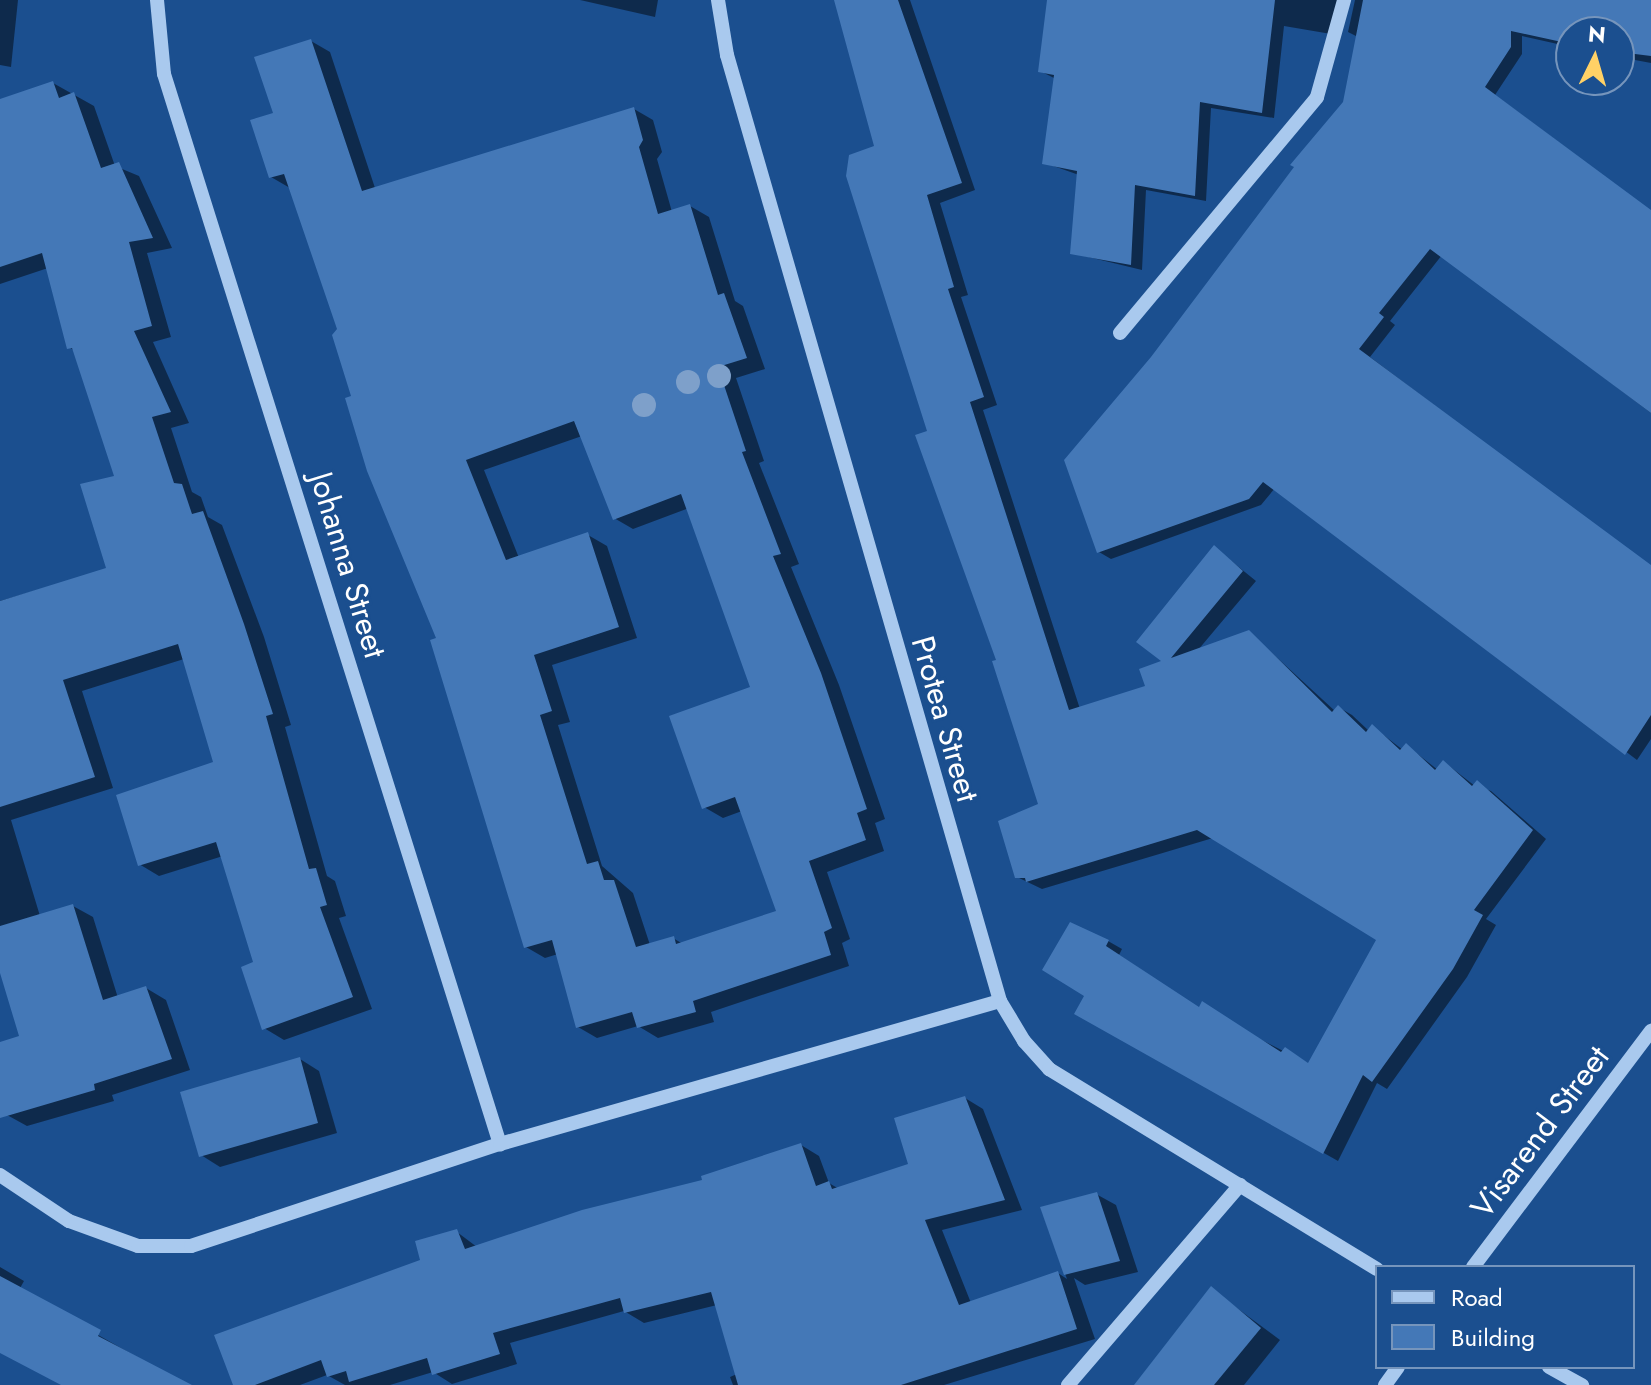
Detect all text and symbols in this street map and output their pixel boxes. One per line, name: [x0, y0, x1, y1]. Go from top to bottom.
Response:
north arrow: [1555, 16, 1635, 96]
text: N: [1587, 17, 1607, 51]
street label: Johanna Street: [302, 467, 394, 663]
street label: Protea Street: [903, 632, 987, 806]
street label: Visarend Street: [1463, 1038, 1617, 1226]
legend: [1375, 1265, 1635, 1369]
text: Road: [1451, 1280, 1503, 1315]
text: Building: [1451, 1320, 1535, 1355]

